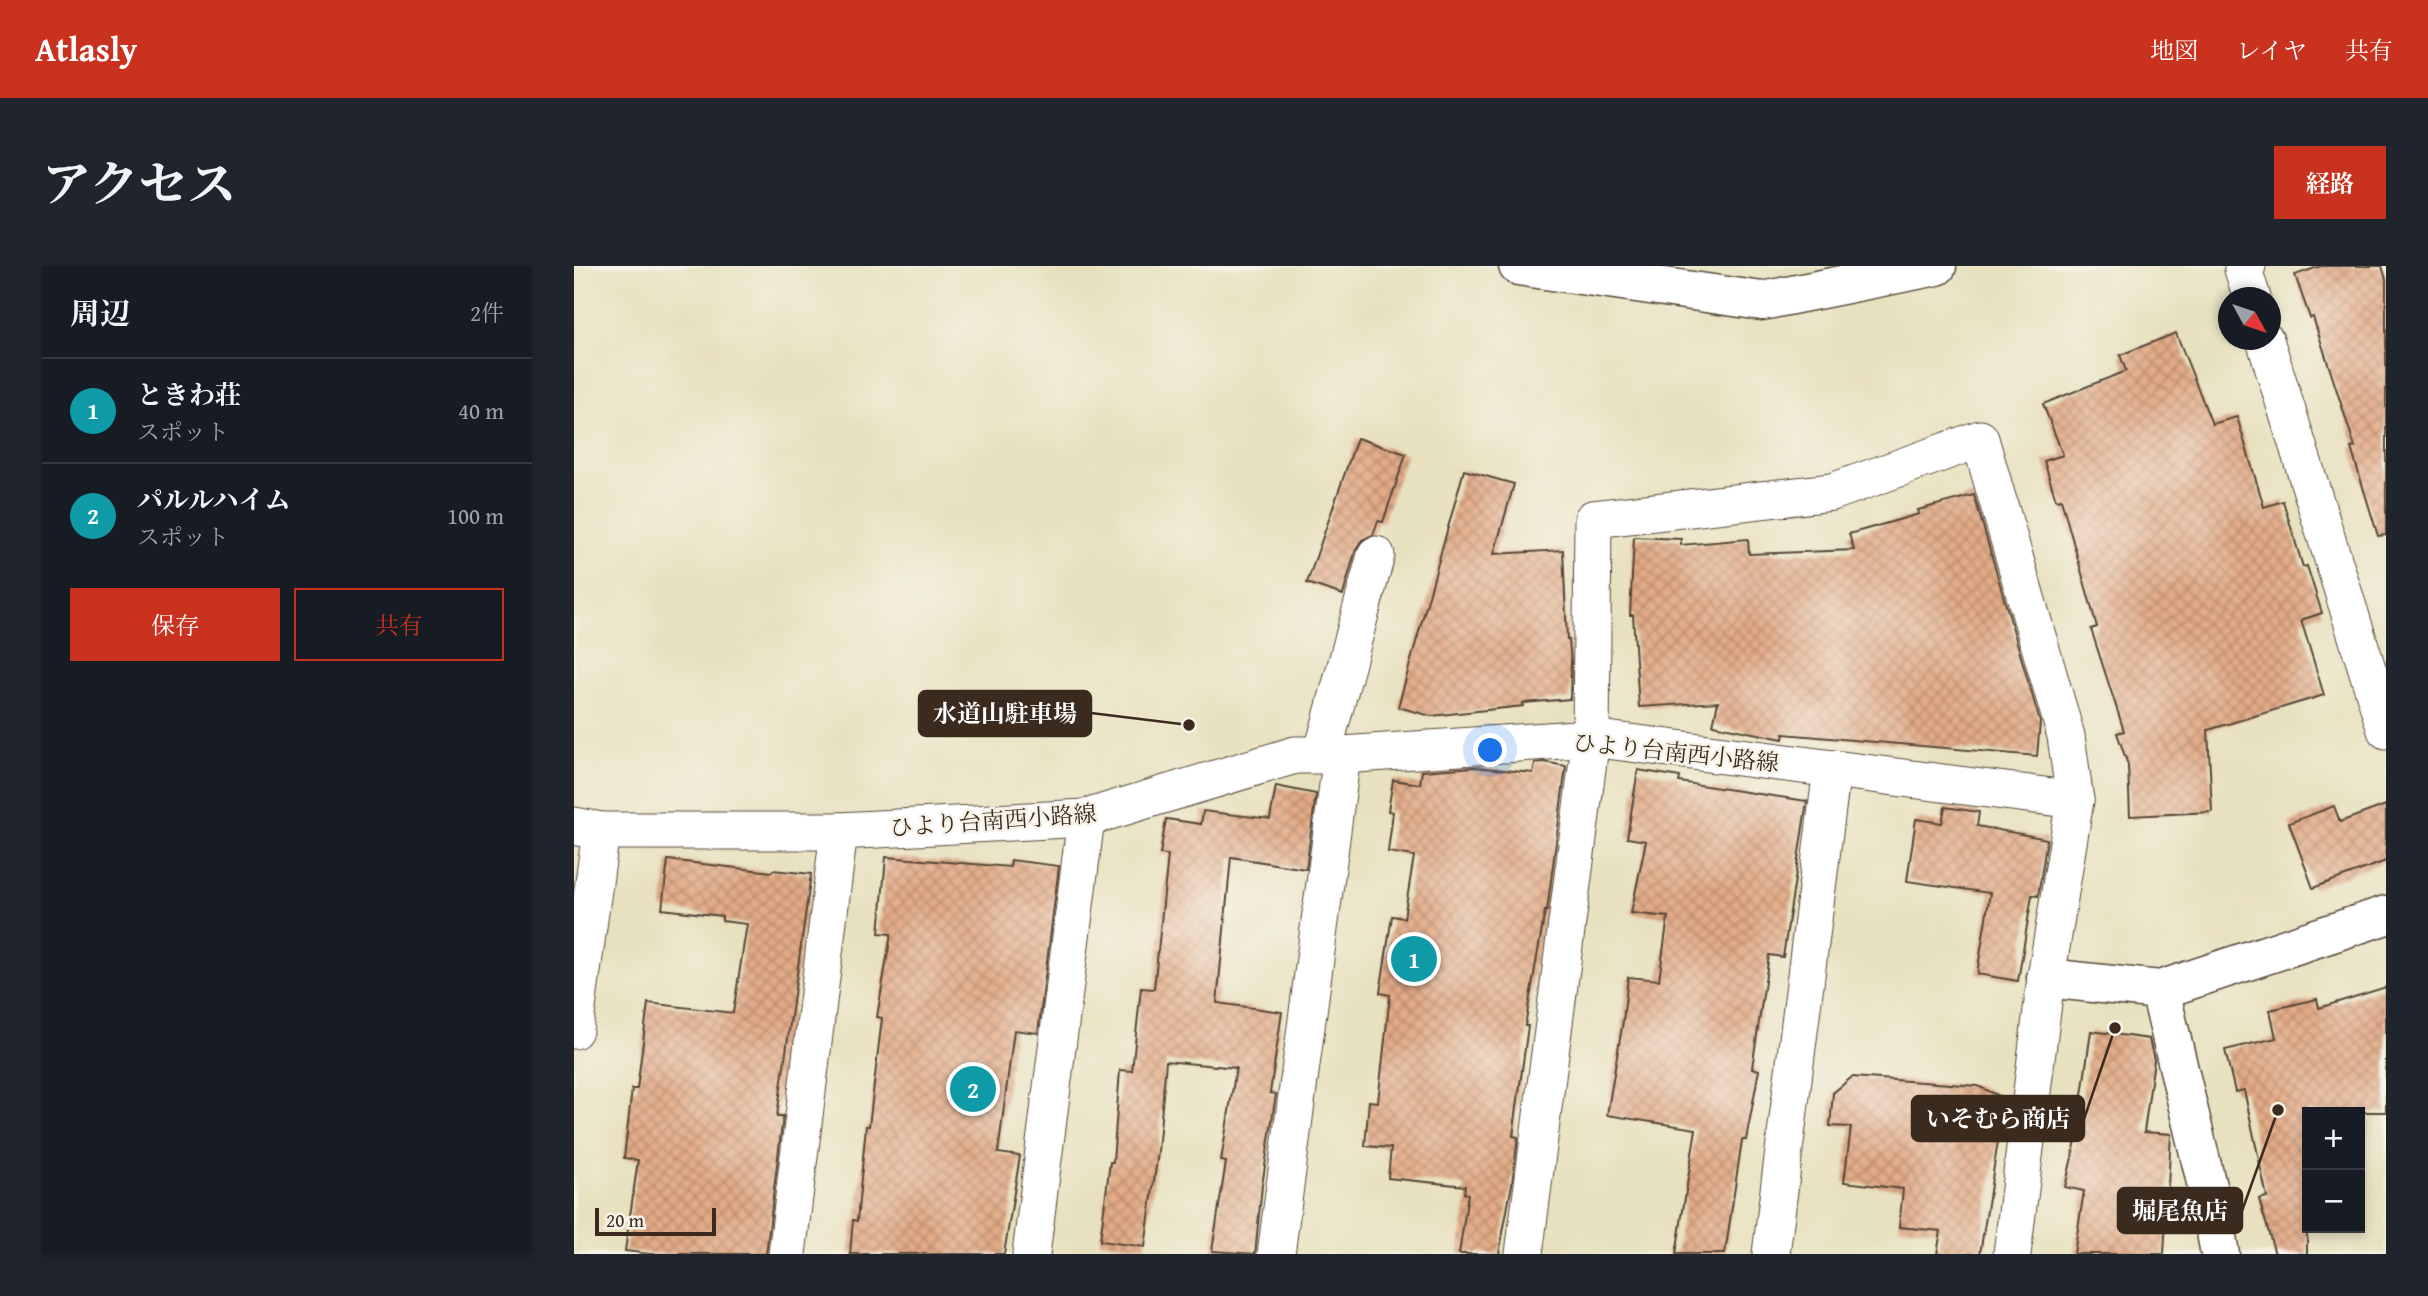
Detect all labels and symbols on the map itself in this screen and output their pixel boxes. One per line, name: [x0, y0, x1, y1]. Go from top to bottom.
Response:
north arrow: [2218, 287, 2281, 350]
callout: 水道山駐車場: [919, 691, 1091, 736]
text: 水道山駐車場: [933, 696, 1077, 731]
street label: ひより台南西小路線: [1571, 725, 1781, 779]
your location: [1473, 733, 1507, 767]
street label: ひより台南西小路線: [889, 796, 1097, 844]
pin: 1: [1391, 933, 1437, 985]
pin: 2: [950, 1063, 996, 1115]
callout: いそむら商店: [1912, 1096, 2084, 1141]
text: いそむら商店: [1926, 1101, 2070, 1136]
callout: 堀尾魚店: [2118, 1188, 2242, 1233]
text: 堀尾魚店: [2132, 1193, 2228, 1228]
scale bar: [595, 1205, 716, 1237]

